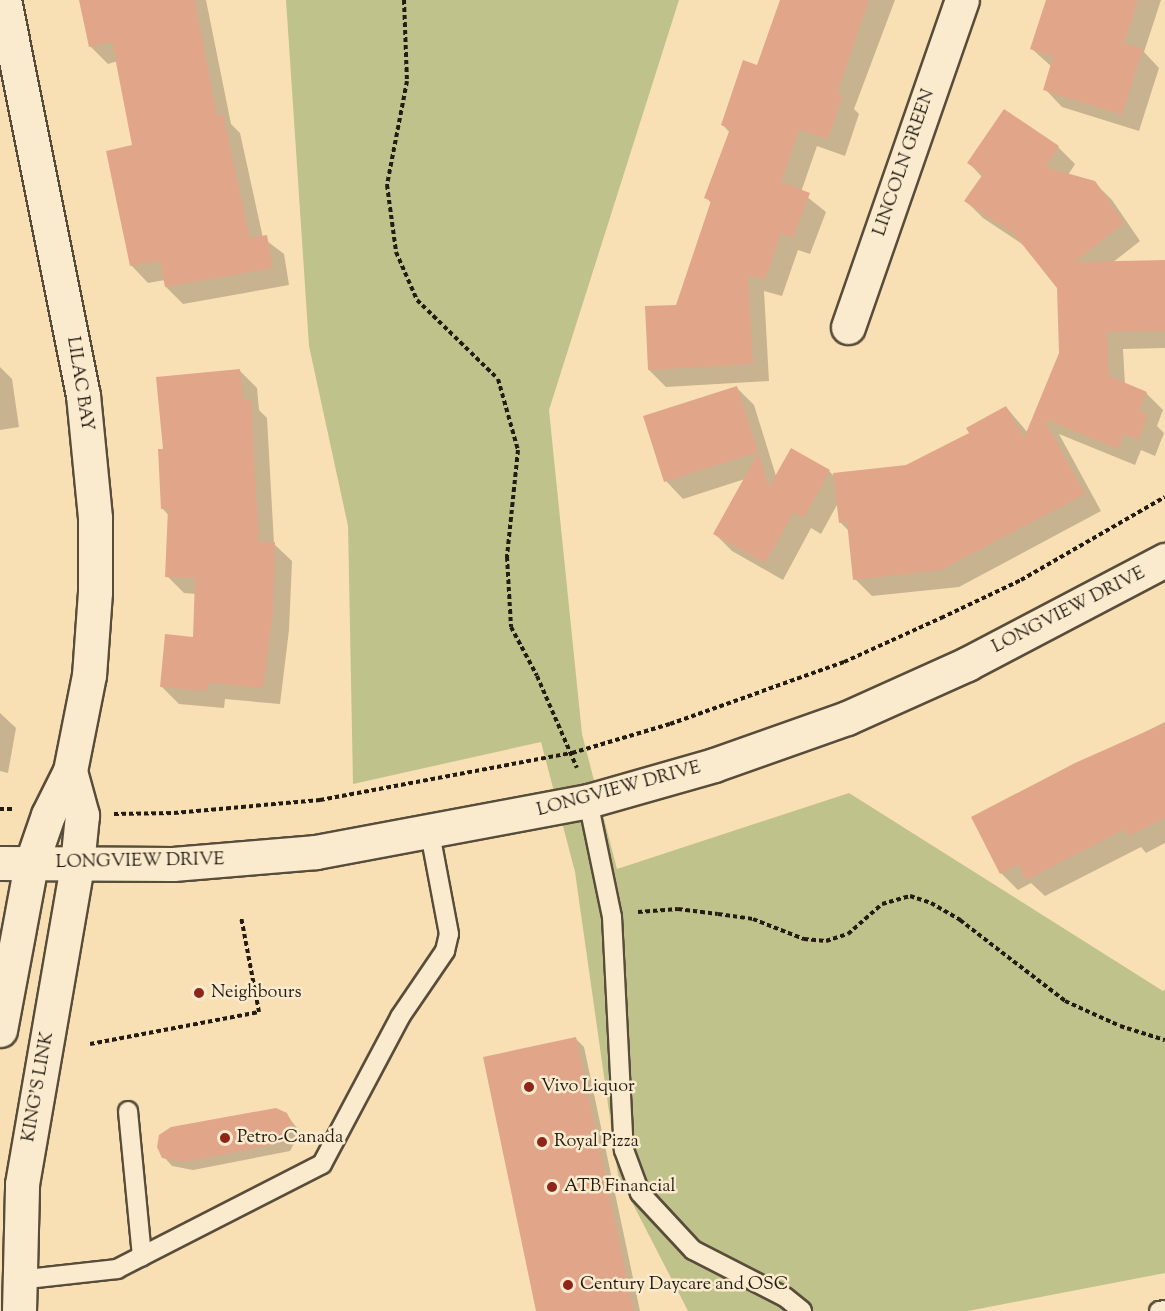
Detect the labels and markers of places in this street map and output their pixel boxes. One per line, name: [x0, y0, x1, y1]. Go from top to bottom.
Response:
place label: Neighbours: [211, 982, 302, 1004]
marker: Neighbours: [192, 986, 206, 1000]
place label: Vivo Liquor: [541, 1076, 635, 1098]
marker: Vivo Liquor: [522, 1080, 536, 1094]
place label: Petro-Canada: [237, 1127, 343, 1149]
marker: Petro-Canada: [218, 1131, 232, 1145]
place label: Royal Pizza: [554, 1131, 639, 1153]
marker: Royal Pizza: [535, 1135, 549, 1149]
place label: ATB Financial: [564, 1176, 676, 1198]
marker: ATB Financial: [545, 1180, 559, 1194]
place label: Century Daycare and OSC: [580, 1274, 788, 1296]
marker: Century Daycare and OSC: [561, 1278, 575, 1292]

